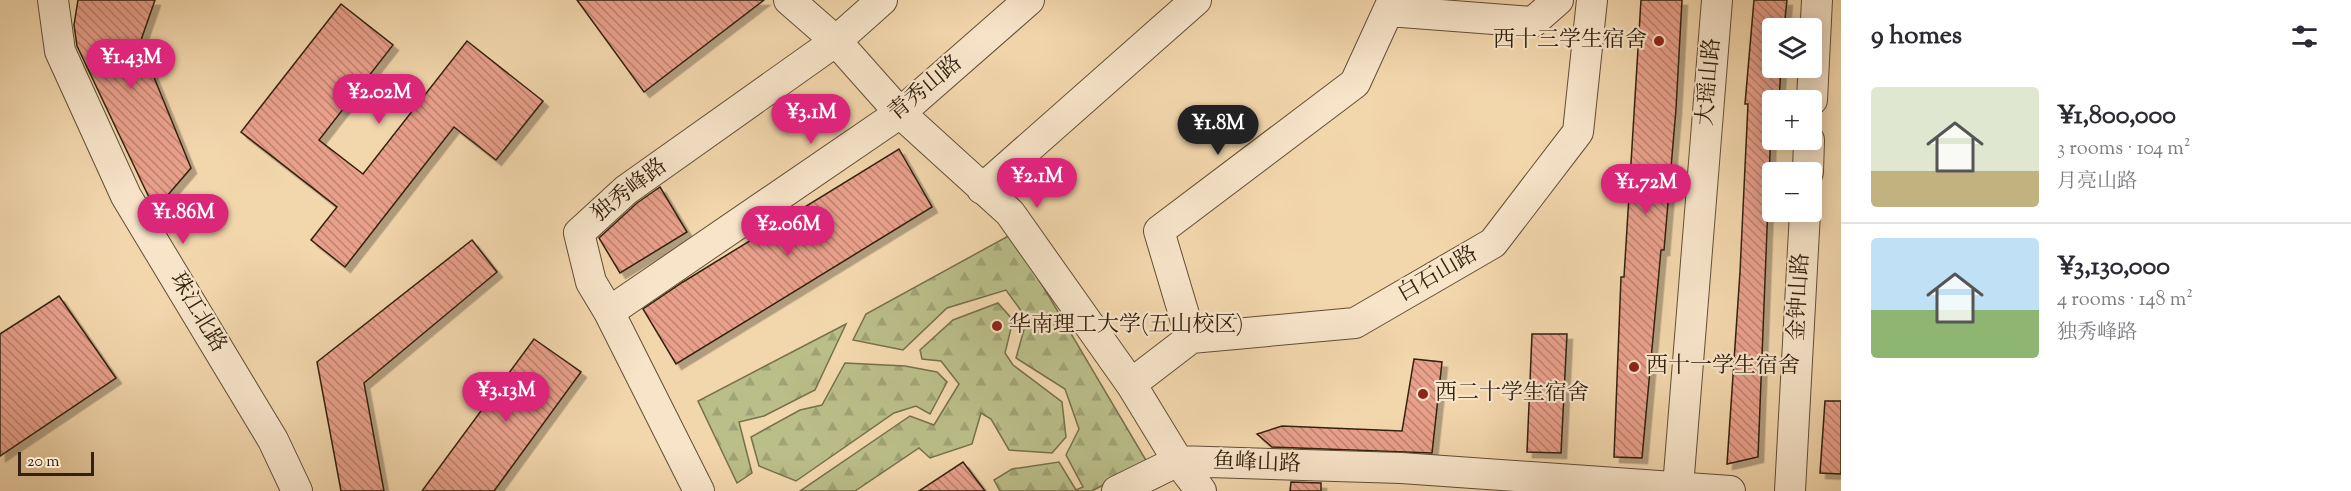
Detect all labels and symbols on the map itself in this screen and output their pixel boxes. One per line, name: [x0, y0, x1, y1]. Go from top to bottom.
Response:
place label: 西十三学生宿舍: [1493, 25, 1647, 57]
marker: 西十三学生宿舍: [1652, 34, 1666, 48]
street label: 大瑶山路: [1690, 37, 1730, 127]
pin: ¥1.43M: [82, 39, 180, 90]
street label: 青秀山路: [882, 48, 970, 130]
pin: ¥2.02M: [330, 74, 428, 125]
pin: ¥3.1M: [769, 94, 853, 145]
pin: ¥1.8M: [1176, 105, 1260, 156]
street label: 独秀峰路: [585, 151, 675, 231]
pin: ¥2.1M: [995, 158, 1079, 209]
pin: ¥1.72M: [1597, 164, 1695, 215]
pin: ¥1.86M: [134, 194, 232, 245]
pin: ¥2.06M: [739, 206, 837, 257]
street label: 白石山路: [1392, 239, 1484, 311]
street label: 金钟山路: [1782, 252, 1818, 342]
street label: 珠江北路: [161, 267, 233, 359]
place label: 华南理工大学(五山校区): [1009, 310, 1243, 342]
marker: 华南理工大学(五山校区): [990, 319, 1004, 333]
place label: 西十一学生宿舍: [1646, 351, 1800, 383]
marker: 西十一学生宿舍: [1627, 360, 1641, 374]
pin: ¥3.13M: [457, 372, 555, 423]
place label: 西二十学生宿舍: [1435, 378, 1589, 410]
marker: 西二十学生宿舍: [1416, 387, 1430, 401]
street label: 鱼峰山路: [1212, 446, 1302, 482]
scale bar: [18, 449, 94, 476]

